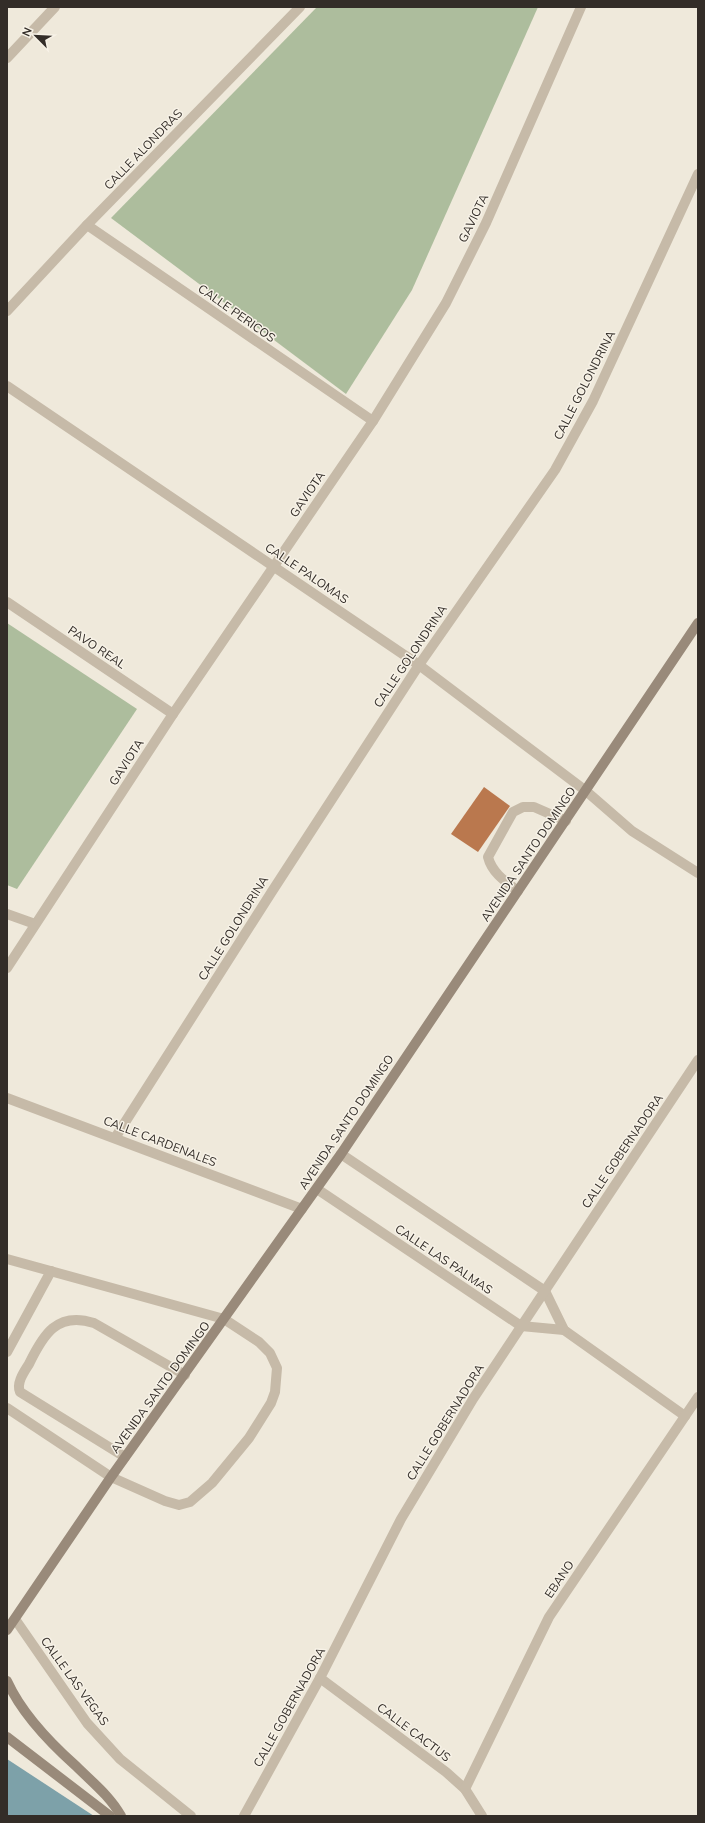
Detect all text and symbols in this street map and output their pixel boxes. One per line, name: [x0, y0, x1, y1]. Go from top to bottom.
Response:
north arrow: [16, 16, 56, 56]
text: N: [19, 25, 35, 39]
street label: CALLE ALONDRAS: [101, 105, 185, 193]
street label: GAVIOTA: [455, 191, 491, 245]
street label: CALLE PERICOS: [195, 281, 279, 345]
street label: CALLE GOLONDRINA: [550, 328, 618, 442]
street label: GAVIOTA: [286, 468, 328, 520]
street label: CALLE PALOMAS: [262, 539, 352, 607]
street label: CALLE GOLONDRINA: [370, 602, 450, 710]
street label: PAVO REAL: [65, 622, 129, 672]
street label: GAVIOTA: [105, 736, 147, 788]
street label: AVENIDA SANTO DOMINGO: [477, 784, 579, 924]
street label: CALLE GOLONDRINA: [195, 873, 271, 983]
street label: AVENIDA SANTO DOMINGO: [295, 1052, 397, 1192]
street label: CALLE GOBERNADORA: [578, 1091, 666, 1211]
street label: CALLE CARDENALES: [101, 1113, 219, 1169]
street label: CALLE LAS PALMAS: [392, 1221, 496, 1297]
street label: AVENIDA SANTO DOMINGO: [107, 1318, 213, 1456]
street label: CALLE GOBERNADORA: [403, 1361, 487, 1483]
street label: EBANO: [541, 1557, 577, 1601]
street label: CALLE LAS VEGAS: [38, 1634, 112, 1728]
street label: CALLE GOBERNADORA: [250, 1644, 328, 1770]
street label: CALLE CACTUS: [374, 1699, 454, 1765]

